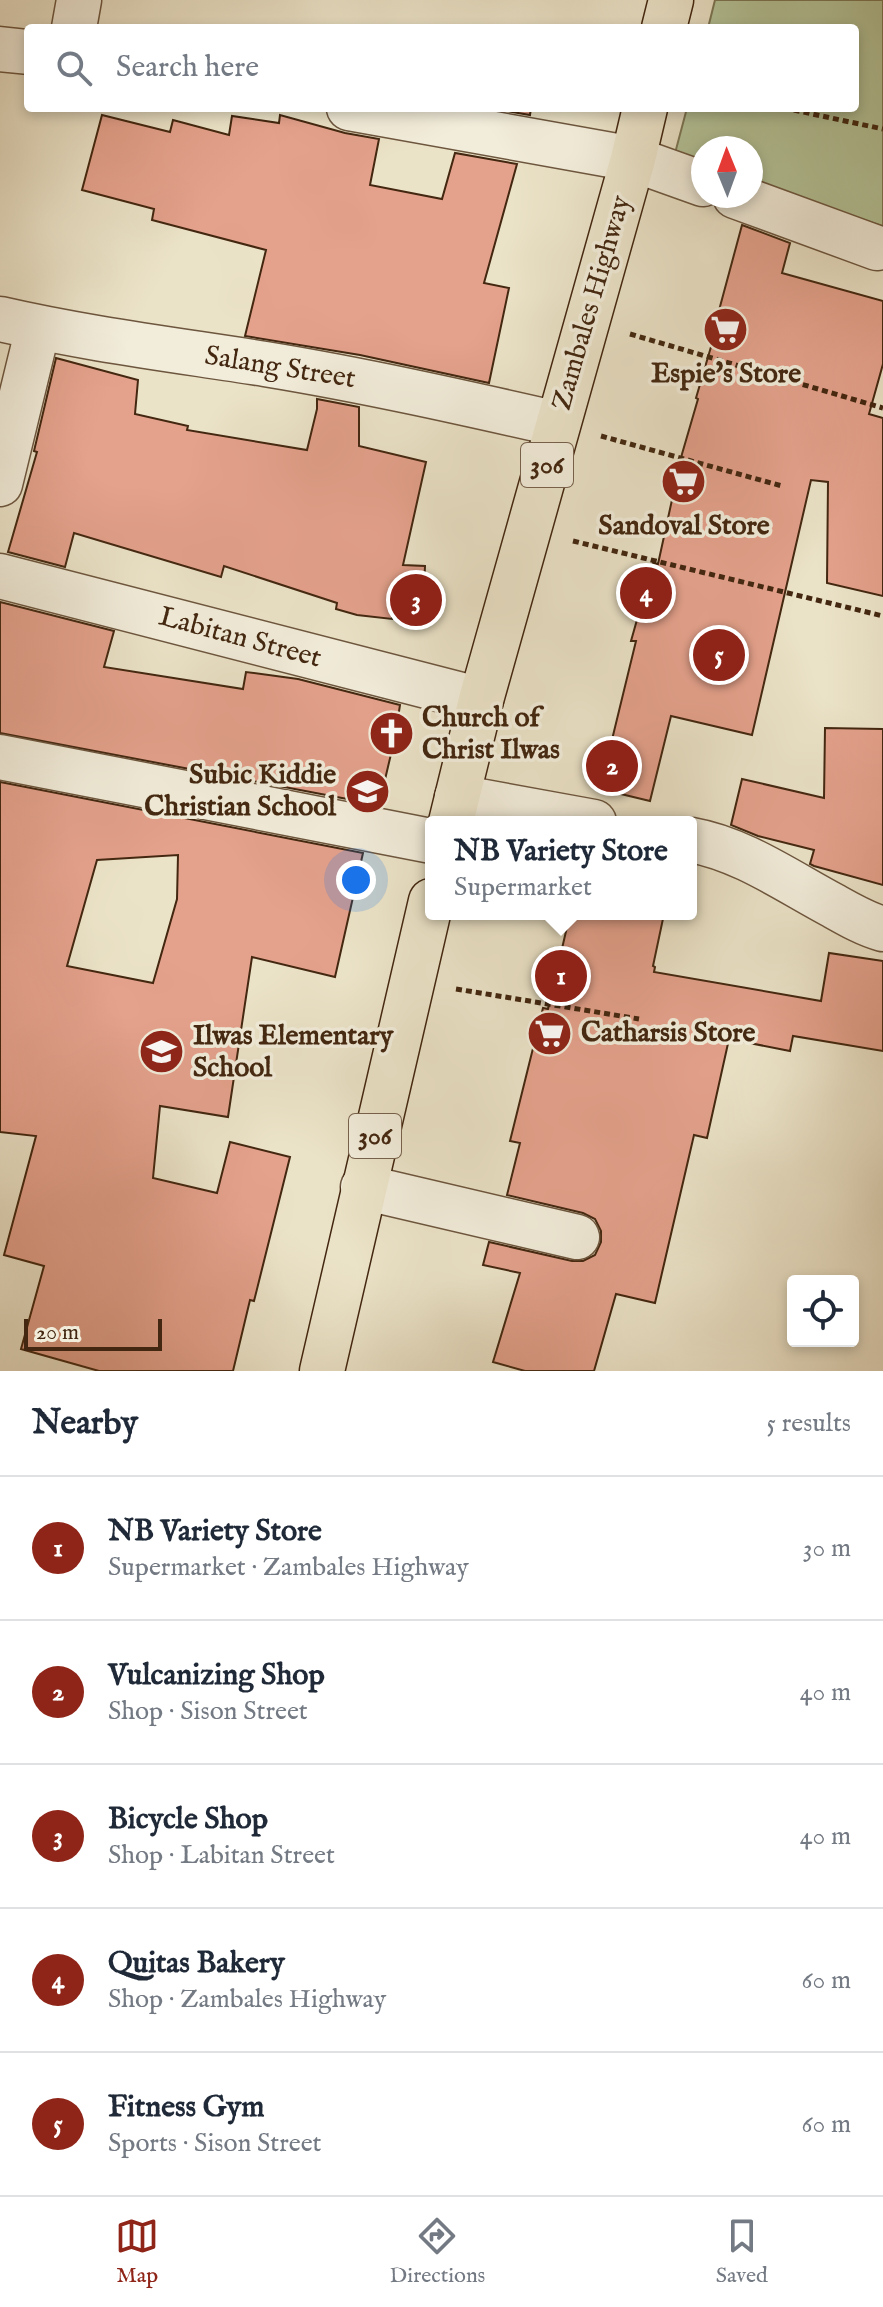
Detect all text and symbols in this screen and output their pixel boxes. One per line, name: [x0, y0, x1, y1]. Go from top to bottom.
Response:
search box: [24, 24, 859, 112]
icon: search: [52, 46, 96, 90]
text: Search here: [116, 49, 259, 87]
north arrow: [691, 136, 763, 208]
street label: Zambales Highway: [545, 191, 639, 414]
supermarket icon: Espie's Store: [702, 306, 750, 354]
street label: Salang Street: [202, 339, 358, 397]
place label: Espie's Store: [651, 357, 801, 392]
road number: 306: [521, 443, 573, 487]
supermarket icon: Sandoval Store: [660, 458, 708, 506]
place label: Sandoval Store: [598, 509, 770, 544]
pin: 4: [620, 563, 672, 623]
pin: 3: [390, 570, 442, 630]
street label: Labitan Street: [155, 600, 325, 677]
pin: 5: [693, 625, 745, 685]
place label: Church of Christ Ilwas: [422, 701, 560, 768]
church icon: Church of Christ Ilwas: [367, 710, 415, 758]
pin: 2: [586, 736, 638, 796]
place label: Subic Kiddie Christian School: [144, 758, 337, 825]
school or university icon: Subic Kiddie Christian School: [343, 767, 391, 815]
popup: [425, 816, 697, 920]
text: NB Variety Store: [454, 833, 668, 871]
your location: [336, 860, 376, 900]
text: Supermarket: [454, 871, 592, 904]
pin: 1: [535, 946, 587, 1006]
supermarket icon: Catharsis Store: [526, 1009, 574, 1057]
place label: Catharsis Store: [581, 1016, 755, 1051]
place label: Ilwas Elementary School: [193, 1019, 395, 1086]
school or university icon: Ilwas Elementary School: [138, 1028, 186, 1076]
road number: 306: [349, 1114, 401, 1158]
map controls: [787, 1275, 859, 1347]
button: locate: [787, 1275, 859, 1347]
scale bar: [24, 1315, 162, 1351]
text: 20 m: [36, 1319, 79, 1347]
text: Nearby: [32, 1402, 138, 1445]
text: 5 results: [767, 1407, 851, 1440]
text: NB Variety Store: [108, 1513, 322, 1551]
text: 1: [53, 1532, 63, 1565]
text: 30 m: [803, 1532, 851, 1565]
text: Supermarket · Zambales Highway: [108, 1551, 469, 1584]
text: Vulcanizing Shop: [108, 1657, 325, 1695]
text: 2: [52, 1676, 64, 1709]
text: 40 m: [800, 1676, 851, 1709]
text: Shop · Sison Street: [108, 1695, 308, 1728]
text: Bicycle Shop: [108, 1801, 268, 1839]
text: 3: [53, 1820, 63, 1853]
text: 40 m: [800, 1820, 851, 1853]
text: Shop · Labitan Street: [108, 1839, 335, 1872]
text: Quitas Bakery: [108, 1945, 285, 1983]
text: 4: [52, 1964, 64, 1997]
text: 60 m: [802, 1964, 851, 1997]
text: Shop · Zambales Highway: [108, 1983, 386, 2016]
text: Fitness Gym: [108, 2089, 264, 2127]
text: 5: [53, 2108, 63, 2141]
text: 60 m: [802, 2108, 851, 2141]
text: Sports · Sison Street: [108, 2127, 322, 2160]
tab: Map: [115, 2214, 159, 2290]
tab: Directions: [390, 2214, 485, 2290]
tab: Saved: [716, 2214, 768, 2290]

